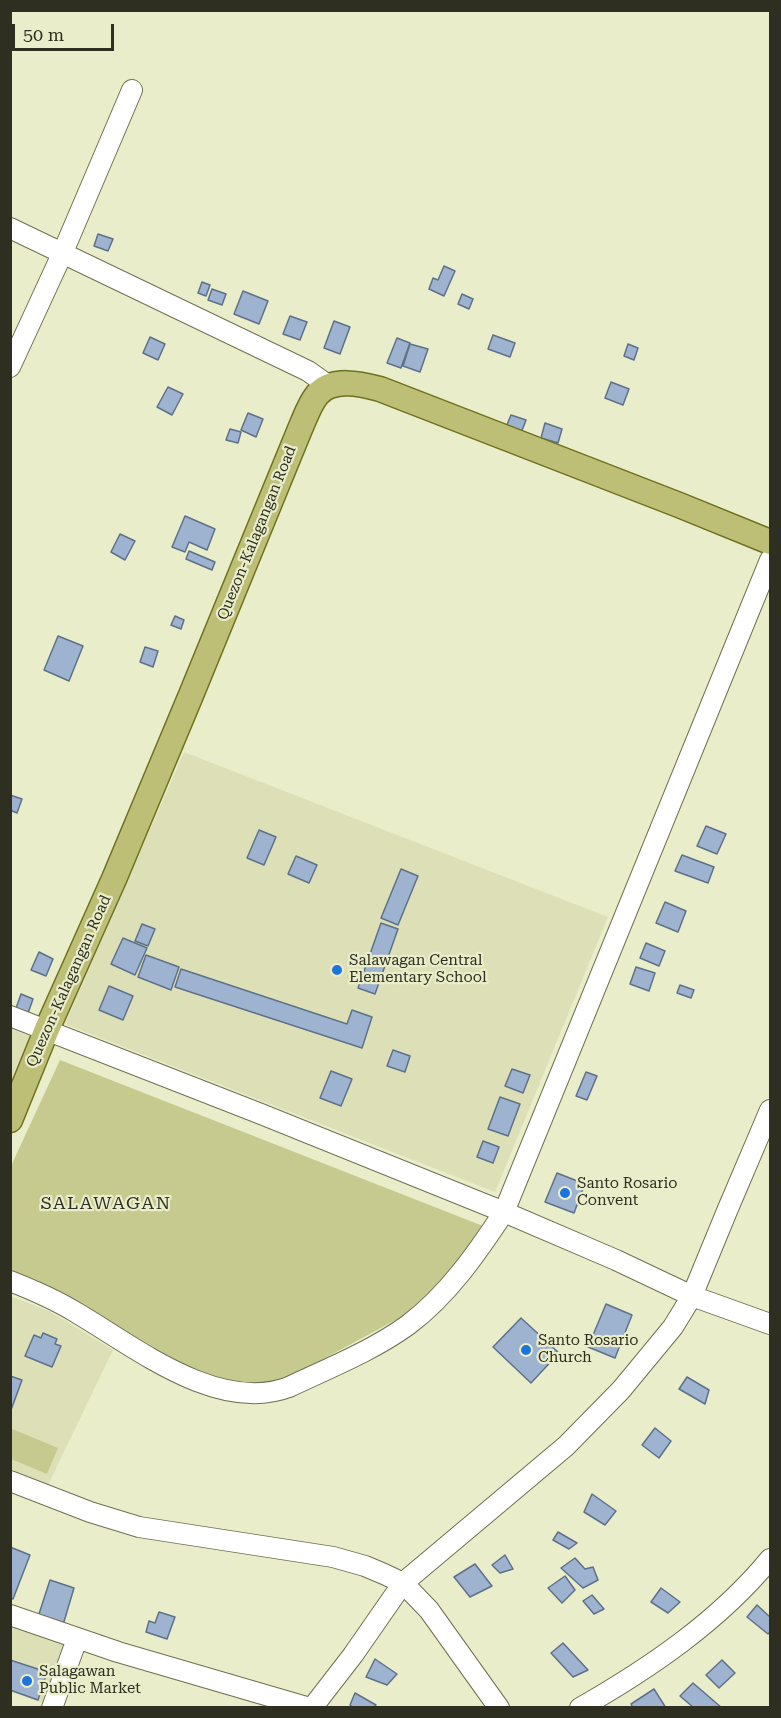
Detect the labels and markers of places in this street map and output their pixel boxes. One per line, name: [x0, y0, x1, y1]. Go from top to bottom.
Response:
place label: Salawagan Central Elementary School: [349, 952, 487, 987]
marker: Salawagan Central Elementary School: [330, 963, 344, 977]
place label: Santo Rosario Convent: [577, 1175, 677, 1210]
marker: Santo Rosario Convent: [558, 1186, 572, 1200]
place label: Santo Rosario Church: [538, 1332, 638, 1367]
marker: Santo Rosario Church: [519, 1343, 533, 1357]
place label: Salagawan Public Market: [39, 1663, 141, 1698]
marker: Salagawan Public Market: [20, 1674, 34, 1688]

